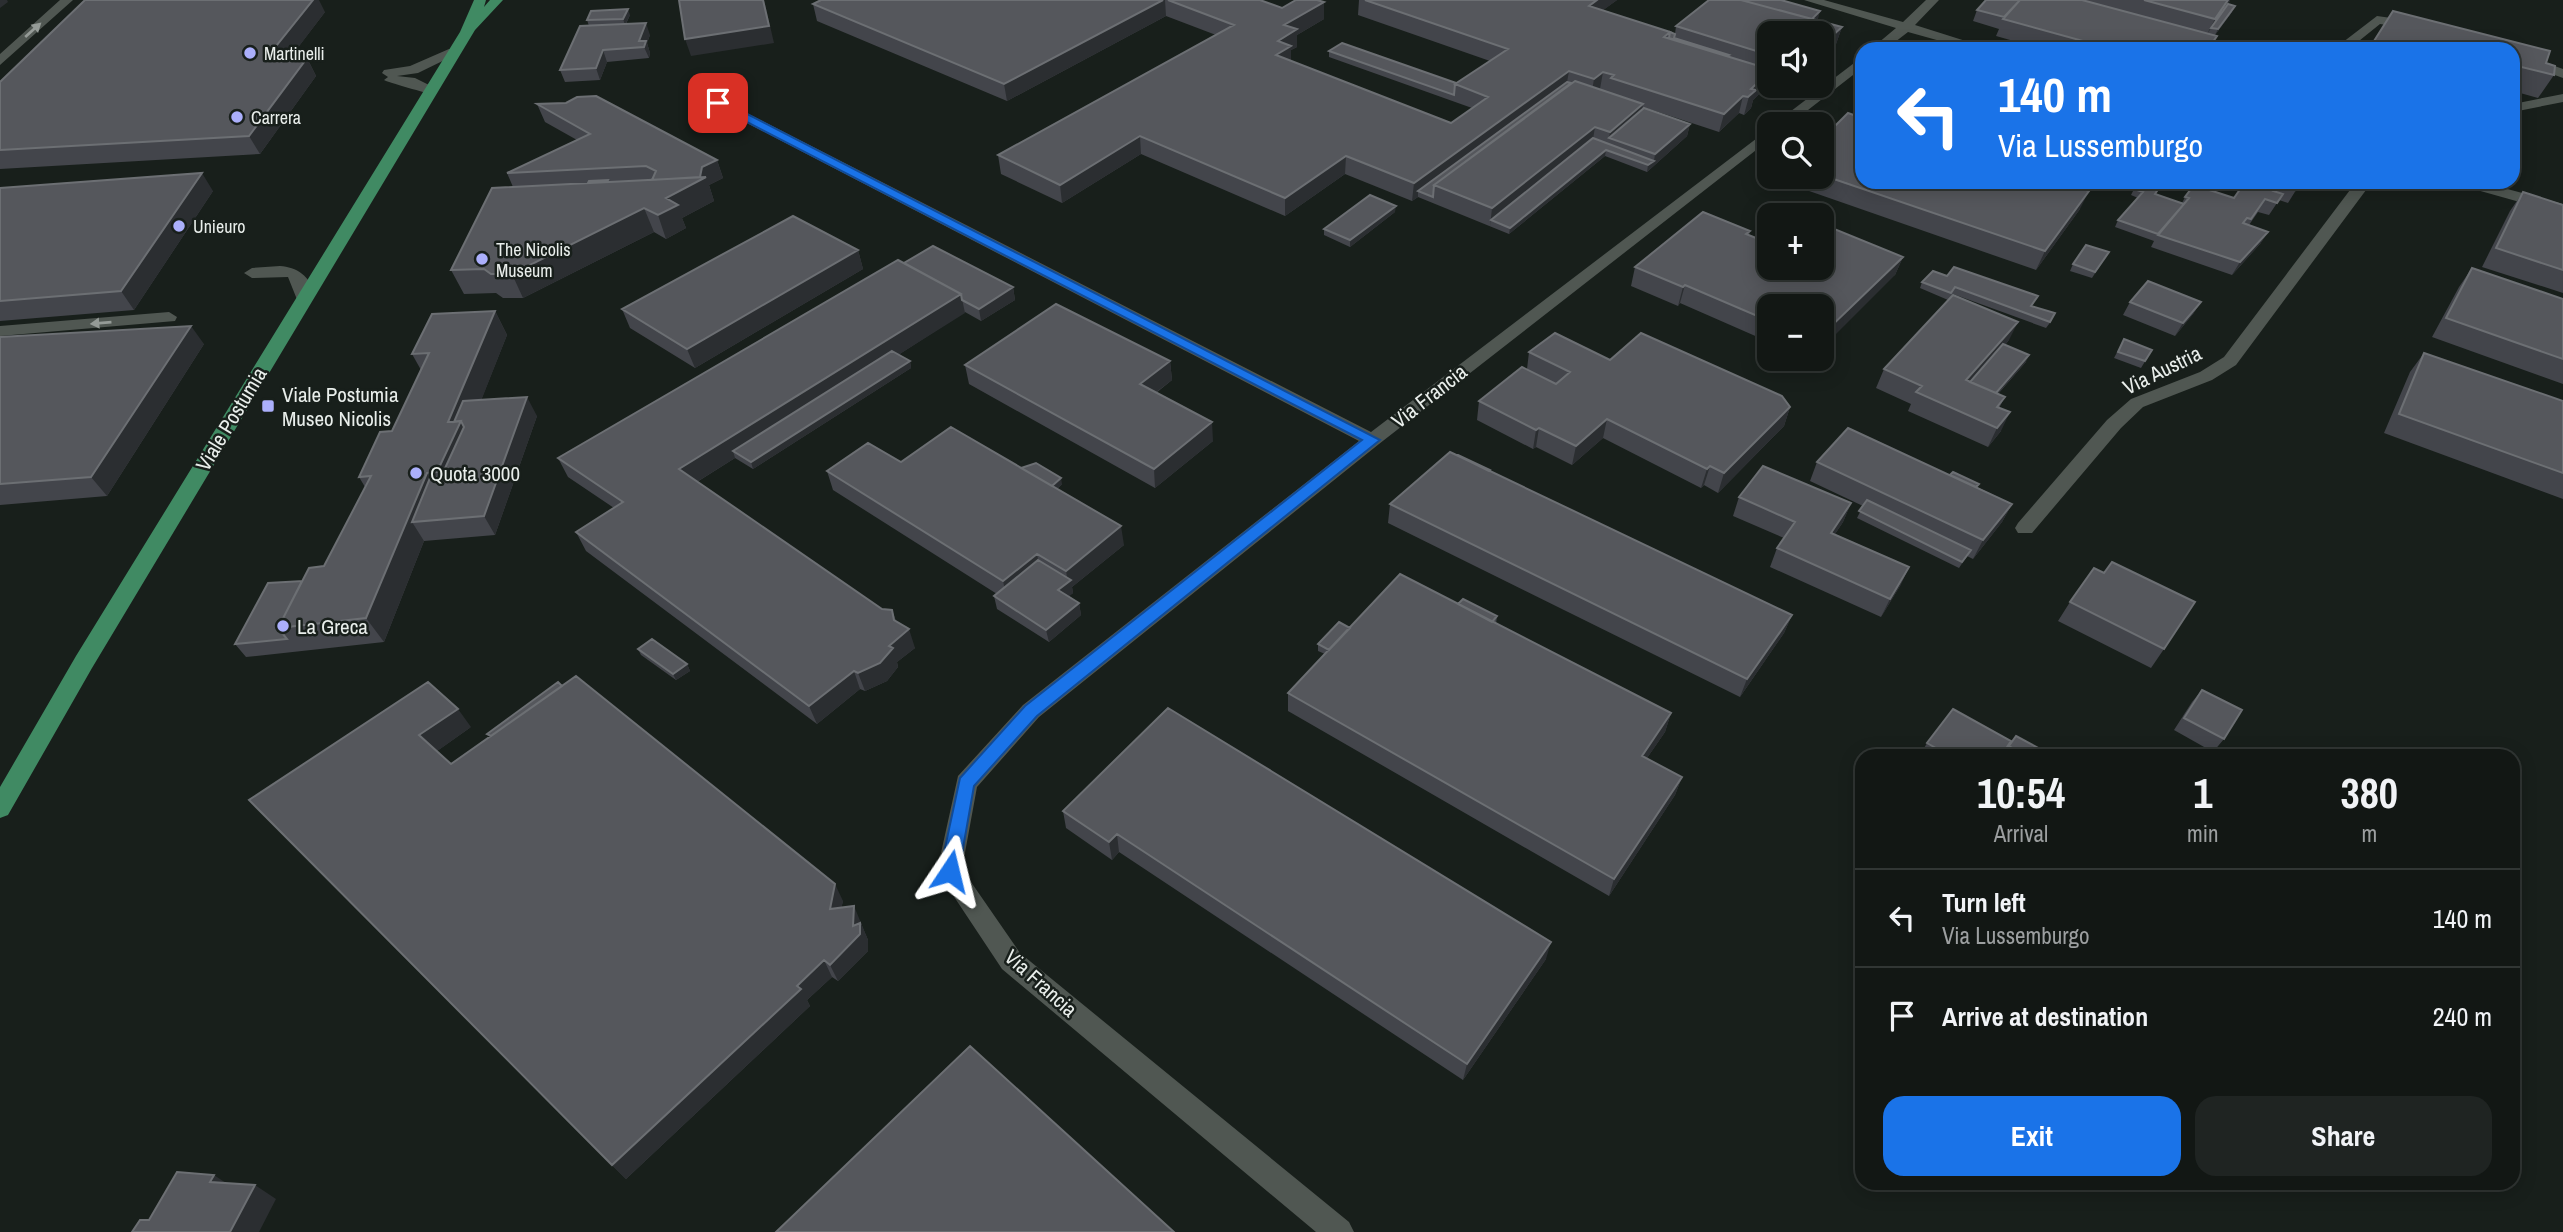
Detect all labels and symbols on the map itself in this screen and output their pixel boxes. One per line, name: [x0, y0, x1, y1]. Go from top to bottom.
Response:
one-way arrow: [24, 23, 41, 39]
place label: Martinelli: [264, 41, 325, 66]
marker: Martinelli: [242, 45, 258, 61]
pin: [688, 73, 748, 133]
place label: Carrera: [251, 105, 301, 130]
marker: Carrera: [229, 109, 245, 125]
place label: Unieuro: [193, 214, 246, 239]
marker: Unieuro: [171, 218, 187, 234]
place label: The Nicolis Museum: [496, 237, 571, 283]
marker: The Nicolis Museum: [474, 251, 490, 267]
one-way arrow: [89, 318, 111, 329]
street label: Via Austria: [2118, 338, 2206, 401]
street label: Via Francia: [1385, 357, 1473, 435]
street label: Viale Postumia: [189, 361, 274, 476]
place label: Viale Postumia Museo Nicolis: [282, 380, 399, 433]
marker: Viale Postumia Museo Nicolis: [260, 398, 276, 414]
place label: Quota 3000: [430, 459, 520, 488]
marker: Quota 3000: [408, 465, 424, 481]
place label: La Greca: [297, 612, 368, 641]
marker: La Greca: [275, 618, 291, 634]
position arrow: [913, 834, 987, 908]
street label: Via Francia: [998, 943, 1084, 1024]

